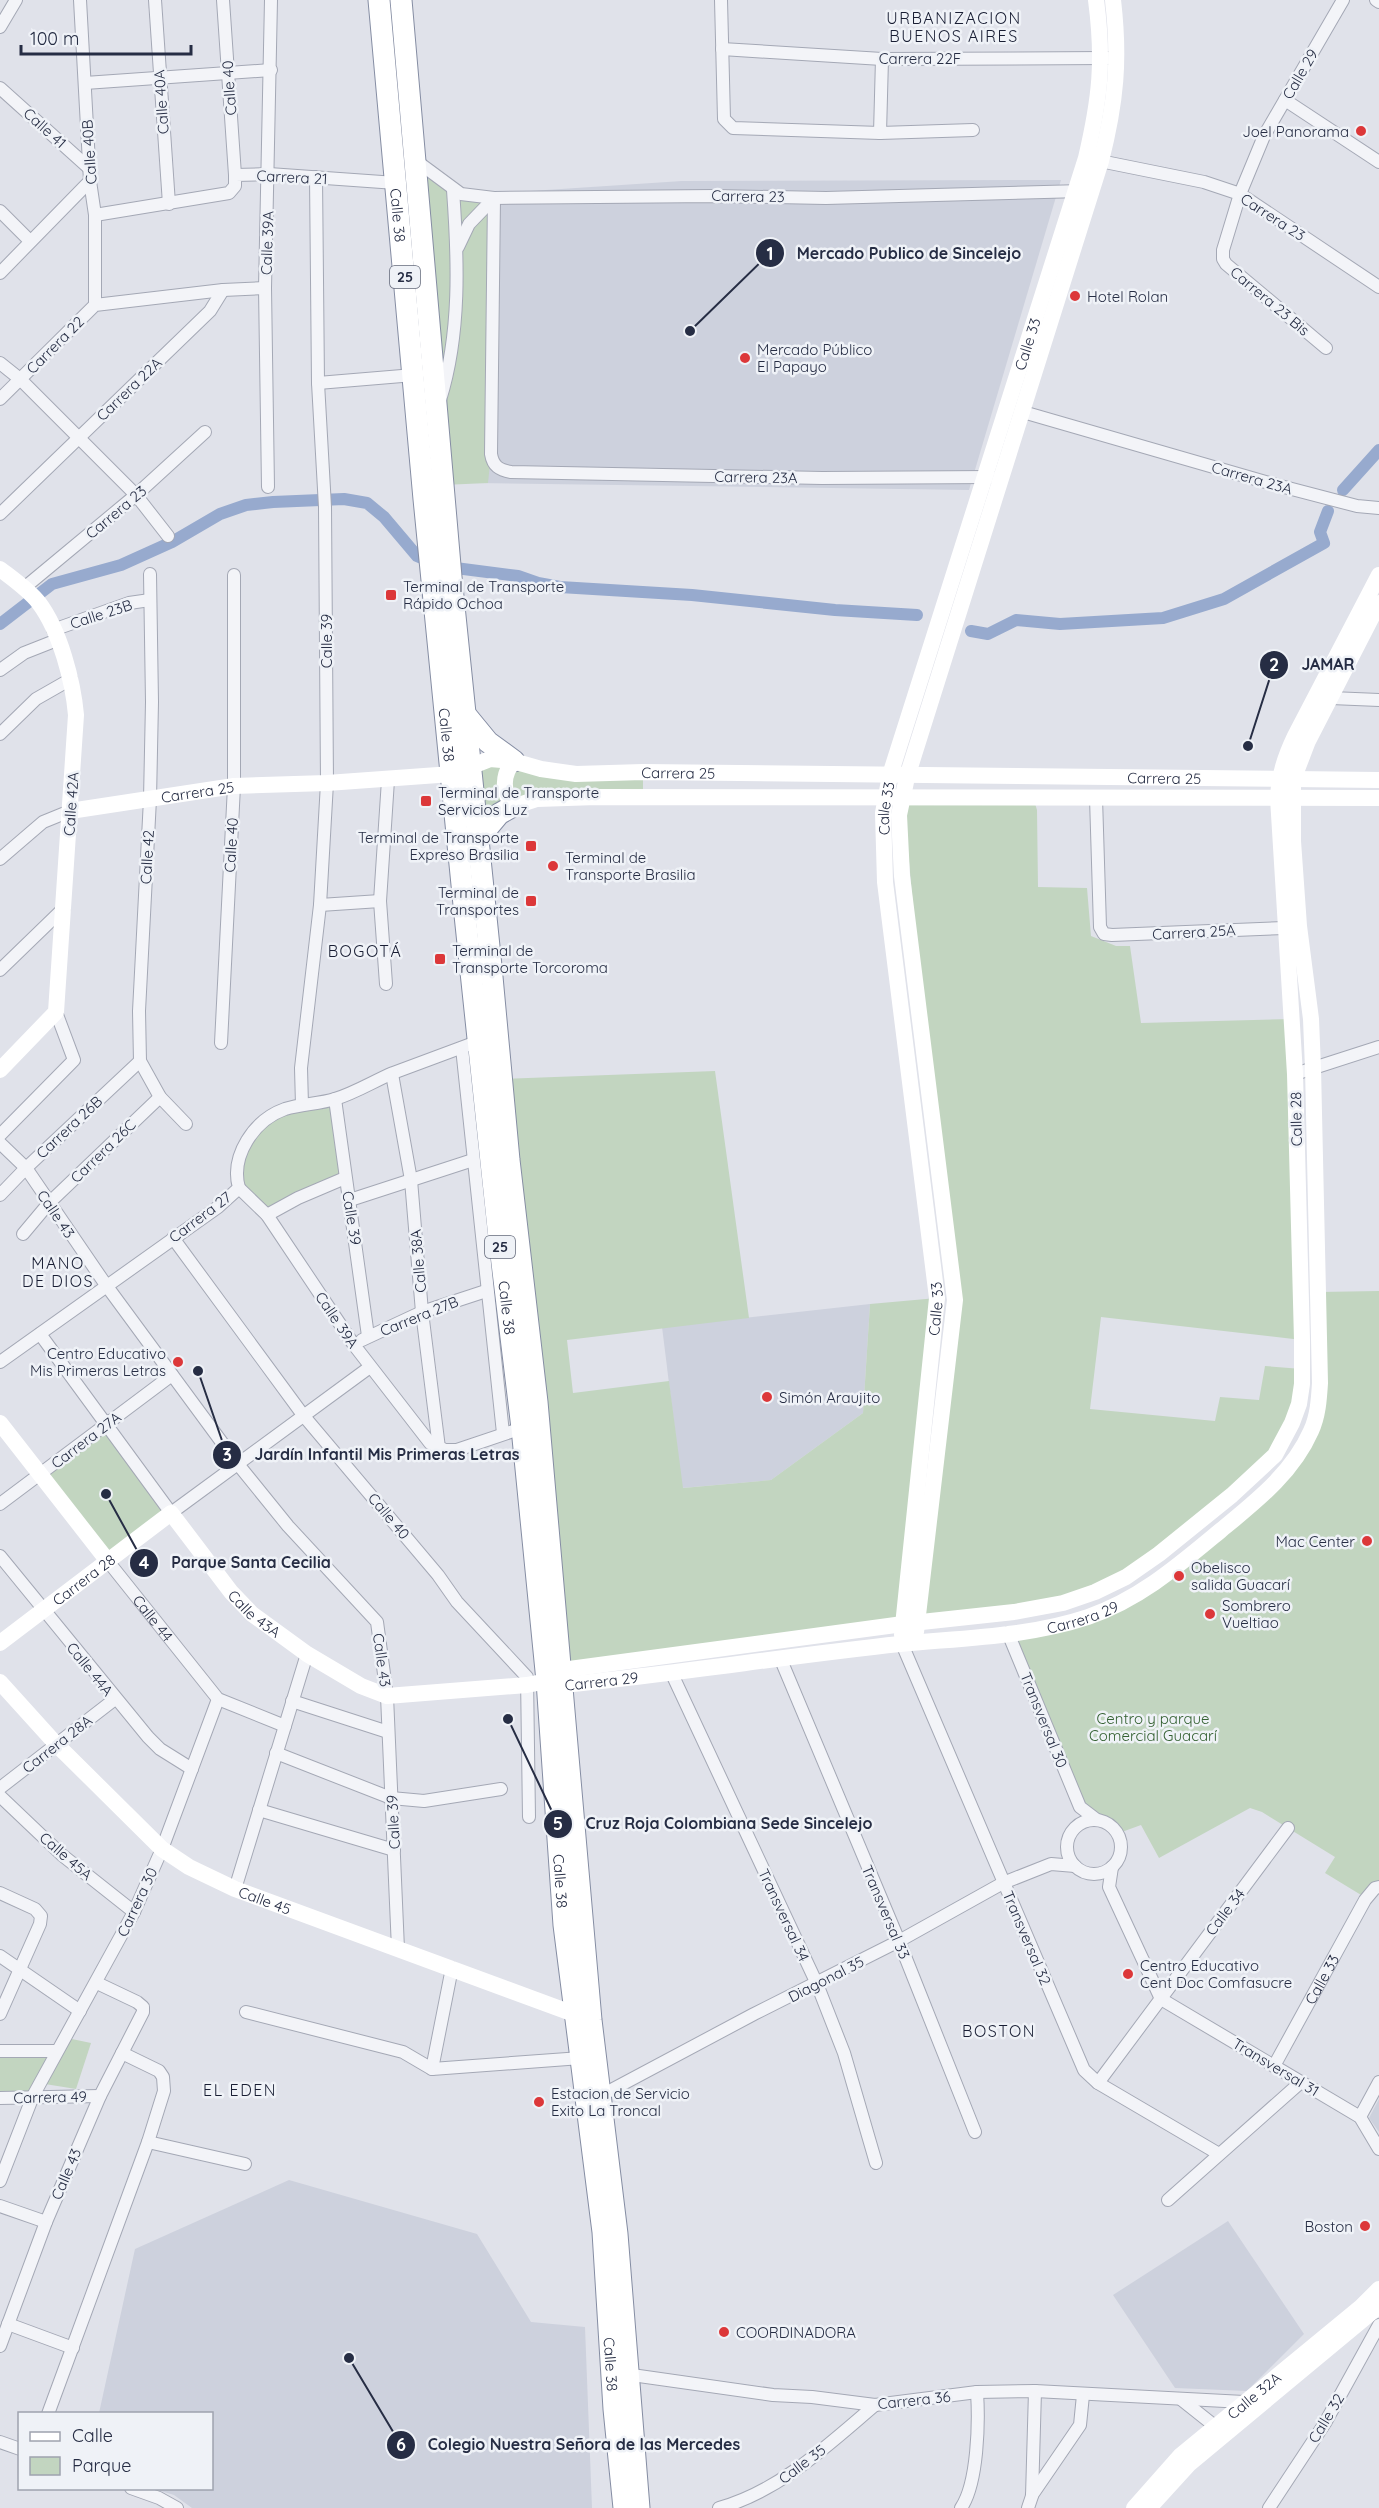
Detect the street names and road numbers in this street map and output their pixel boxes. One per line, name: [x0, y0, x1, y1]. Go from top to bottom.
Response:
street label: Calle 29: [1278, 45, 1322, 103]
street label: Carrera 22F: [879, 49, 961, 68]
street label: Calle 40: [218, 60, 240, 116]
street label: Calle 40A: [149, 69, 173, 135]
street label: Calle 41: [19, 104, 71, 152]
street label: Calle 40B: [77, 119, 101, 185]
street label: Carrera 21: [256, 166, 328, 188]
street label: Carrera 23: [711, 186, 785, 206]
street label: Calle 38: [387, 187, 410, 243]
street label: Carrera 23: [1237, 189, 1309, 245]
street label: Calle 39A: [256, 210, 278, 275]
street label: Carrera 23 Bis: [1226, 262, 1314, 340]
road number: 25: [390, 266, 420, 288]
street label: Carrera 22: [22, 312, 88, 378]
street label: Calle 33: [1010, 315, 1044, 373]
street label: Carrera 22A: [92, 353, 166, 425]
street label: Carrera 23A: [1209, 457, 1295, 499]
street label: Carrera 23A: [714, 467, 798, 487]
street label: Carrera 23: [82, 481, 150, 543]
street label: Calle 23B: [68, 595, 135, 633]
street label: Calle 39: [317, 614, 336, 668]
street label: Calle 38: [435, 707, 459, 763]
street label: Carrera 25: [641, 762, 715, 782]
street label: Carrera 25: [1127, 768, 1201, 788]
street label: Calle 42A: [59, 771, 83, 837]
street label: Carrera 25: [160, 777, 235, 807]
street label: Calle 33: [873, 780, 898, 835]
street label: Calle 40: [220, 817, 242, 873]
street label: Calle 42: [136, 829, 158, 885]
street label: Carrera 25A: [1152, 920, 1237, 944]
street label: Carrera 26B: [32, 1091, 106, 1162]
street label: Calle 28: [1286, 1092, 1306, 1146]
street label: Carrera 26C: [66, 1115, 140, 1187]
street label: Calle 43: [33, 1186, 79, 1242]
street label: Carrera 27: [165, 1187, 235, 1247]
street label: Calle 39: [338, 1190, 366, 1246]
street label: Calle 38A: [406, 1228, 430, 1294]
road number: 25: [485, 1236, 515, 1258]
street label: Calle 38: [495, 1280, 520, 1336]
street label: Calle 33: [924, 1281, 946, 1337]
street label: Calle 39A: [311, 1288, 363, 1352]
street label: Carrera 27B: [377, 1292, 461, 1340]
street label: Carrera 27A: [47, 1407, 125, 1473]
street label: Calle 40: [364, 1489, 414, 1543]
street label: Carrera 28: [48, 1550, 119, 1609]
street label: Calle 43A: [224, 1586, 285, 1642]
street label: Calle 44: [129, 1591, 178, 1645]
street label: Carrera 29: [1045, 1596, 1121, 1637]
street label: Calle 43: [369, 1632, 395, 1688]
street label: Calle 44A: [63, 1638, 118, 1700]
street label: Carrera 29: [564, 1667, 639, 1694]
street label: Transversal 30: [1016, 1670, 1072, 1771]
street label: Carrera 28A: [18, 1711, 96, 1777]
street label: Calle 39: [382, 1794, 404, 1850]
street label: Calle 45A: [36, 1828, 97, 1884]
street label: Calle 38: [550, 1853, 572, 1909]
street label: Transversal 33: [858, 1862, 914, 1962]
street label: Carrera 30: [113, 1864, 161, 1940]
street label: Transversal 34: [754, 1866, 814, 1965]
street label: Calle 45: [236, 1882, 294, 1918]
street label: Calle 34: [1201, 1885, 1249, 1939]
street label: Transversal 32: [999, 1888, 1055, 1988]
street label: Calle 33: [1300, 1951, 1343, 2007]
street label: Diagonal 35: [785, 1952, 867, 2006]
street label: Transversal 31: [1229, 2034, 1323, 2100]
street label: Carrera 49: [13, 2087, 87, 2107]
street label: Calle 43: [47, 2145, 85, 2203]
street label: Calle 38: [600, 2337, 622, 2392]
street label: Calle 32A: [1223, 2367, 1285, 2423]
street label: Carrera 36: [877, 2387, 951, 2413]
street label: Calle 32: [1304, 2390, 1348, 2446]
street label: Calle 35: [775, 2440, 829, 2488]

